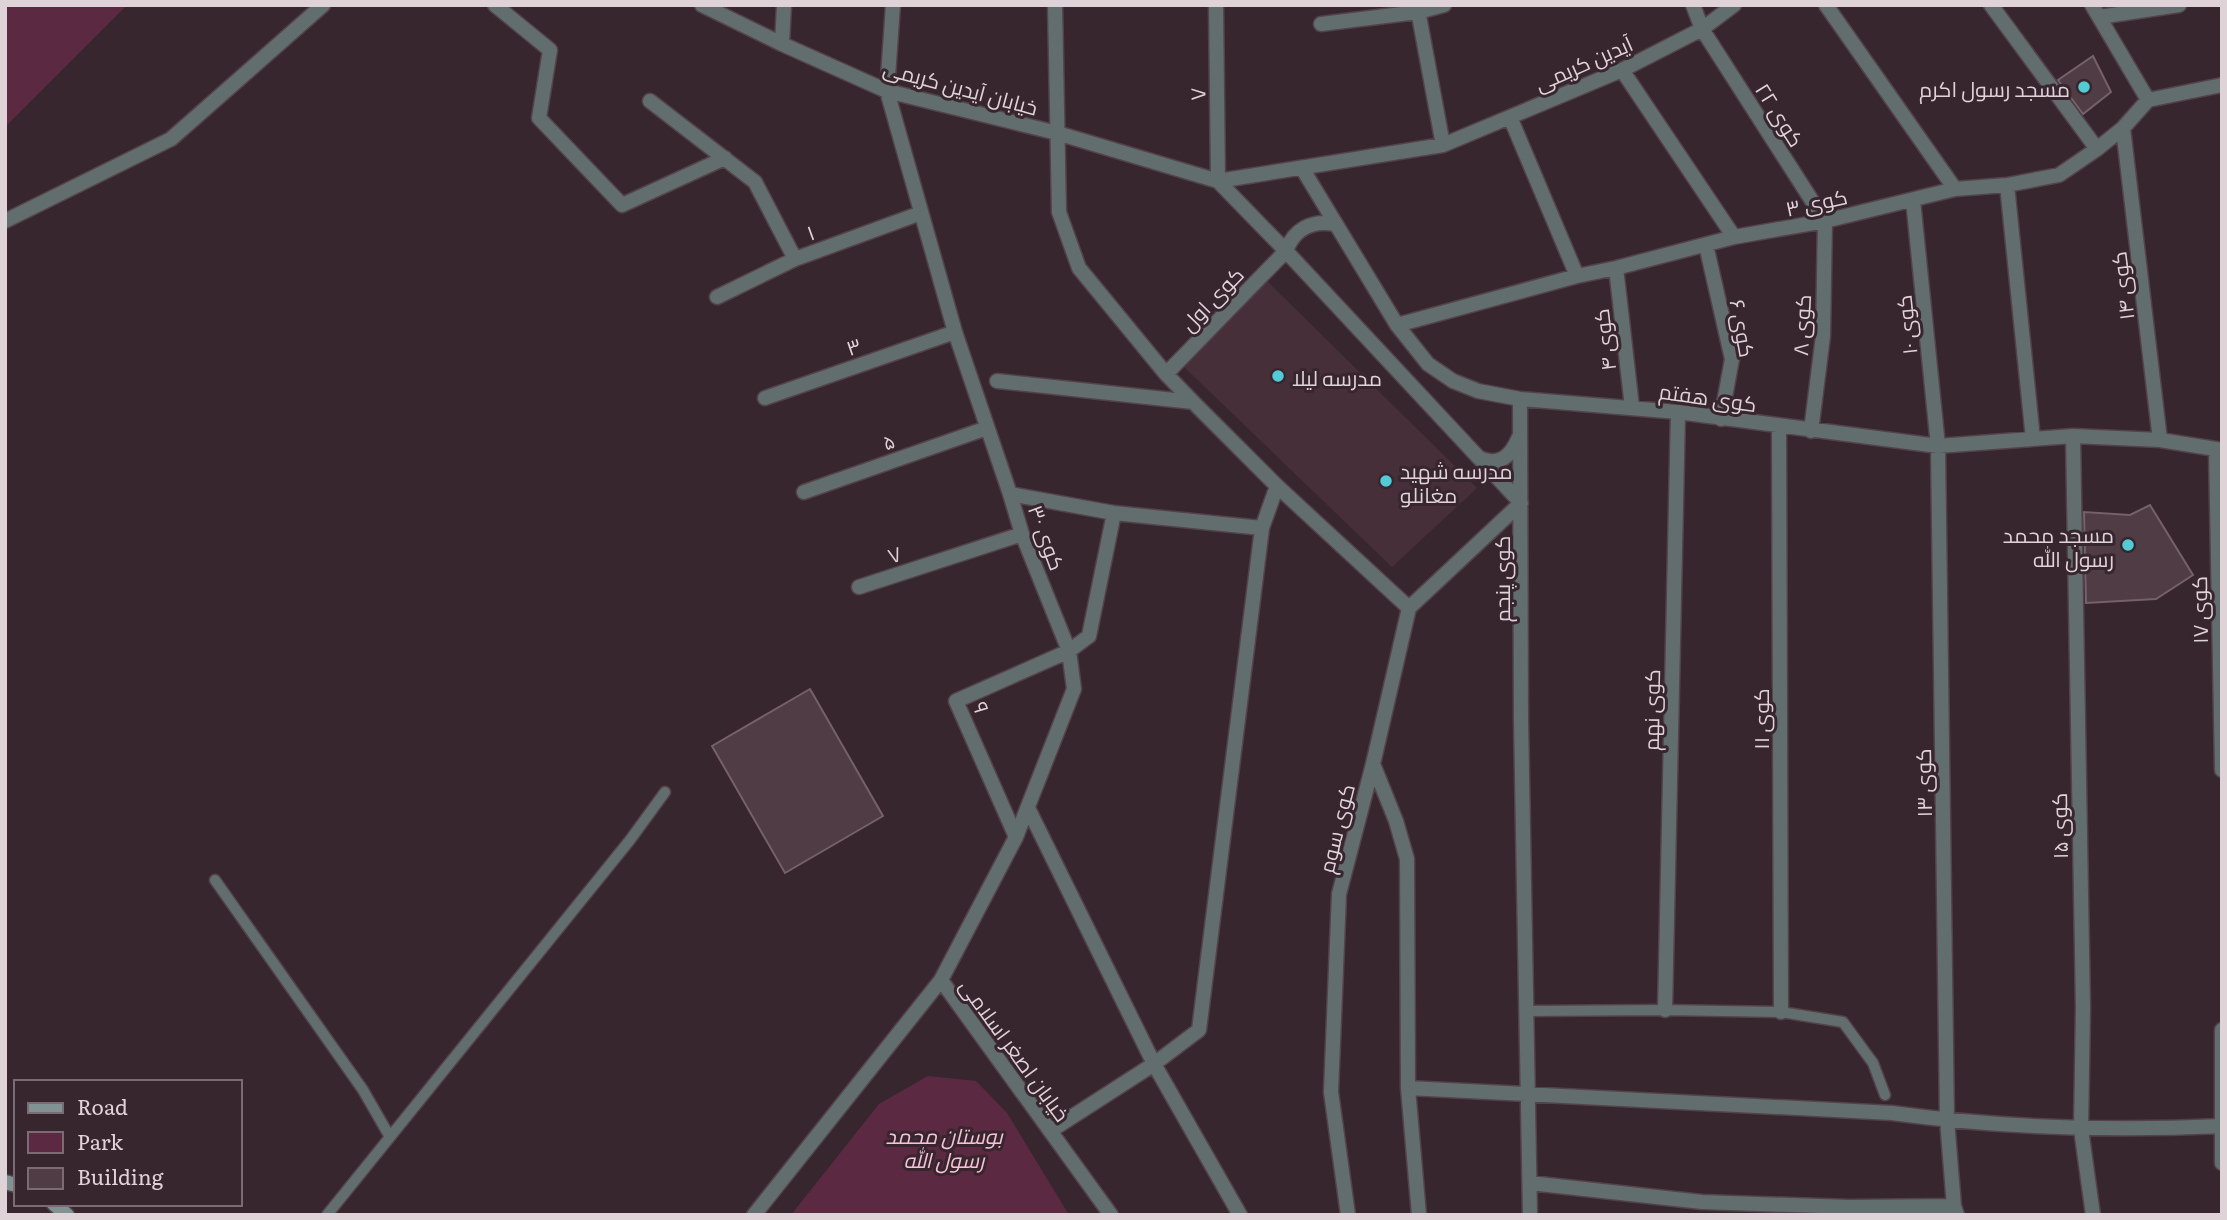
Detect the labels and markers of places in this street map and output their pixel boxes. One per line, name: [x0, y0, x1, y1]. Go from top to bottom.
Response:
place label: مسجد رسول اکرم: [1919, 72, 2070, 104]
marker: مسجد رسول اکرم: [2076, 79, 2092, 95]
place label: مدرسه لیلا: [1292, 361, 1382, 392]
marker: مدرسه لیلا: [1270, 368, 1286, 384]
place label: مدرسه شهید مغانلو: [1400, 454, 1513, 509]
marker: مدرسه شهید مغانلو: [1378, 473, 1394, 489]
place label: مسجد محمد رسول الله: [2003, 518, 2114, 573]
marker: مسجد محمد رسول الله: [2120, 537, 2136, 553]

